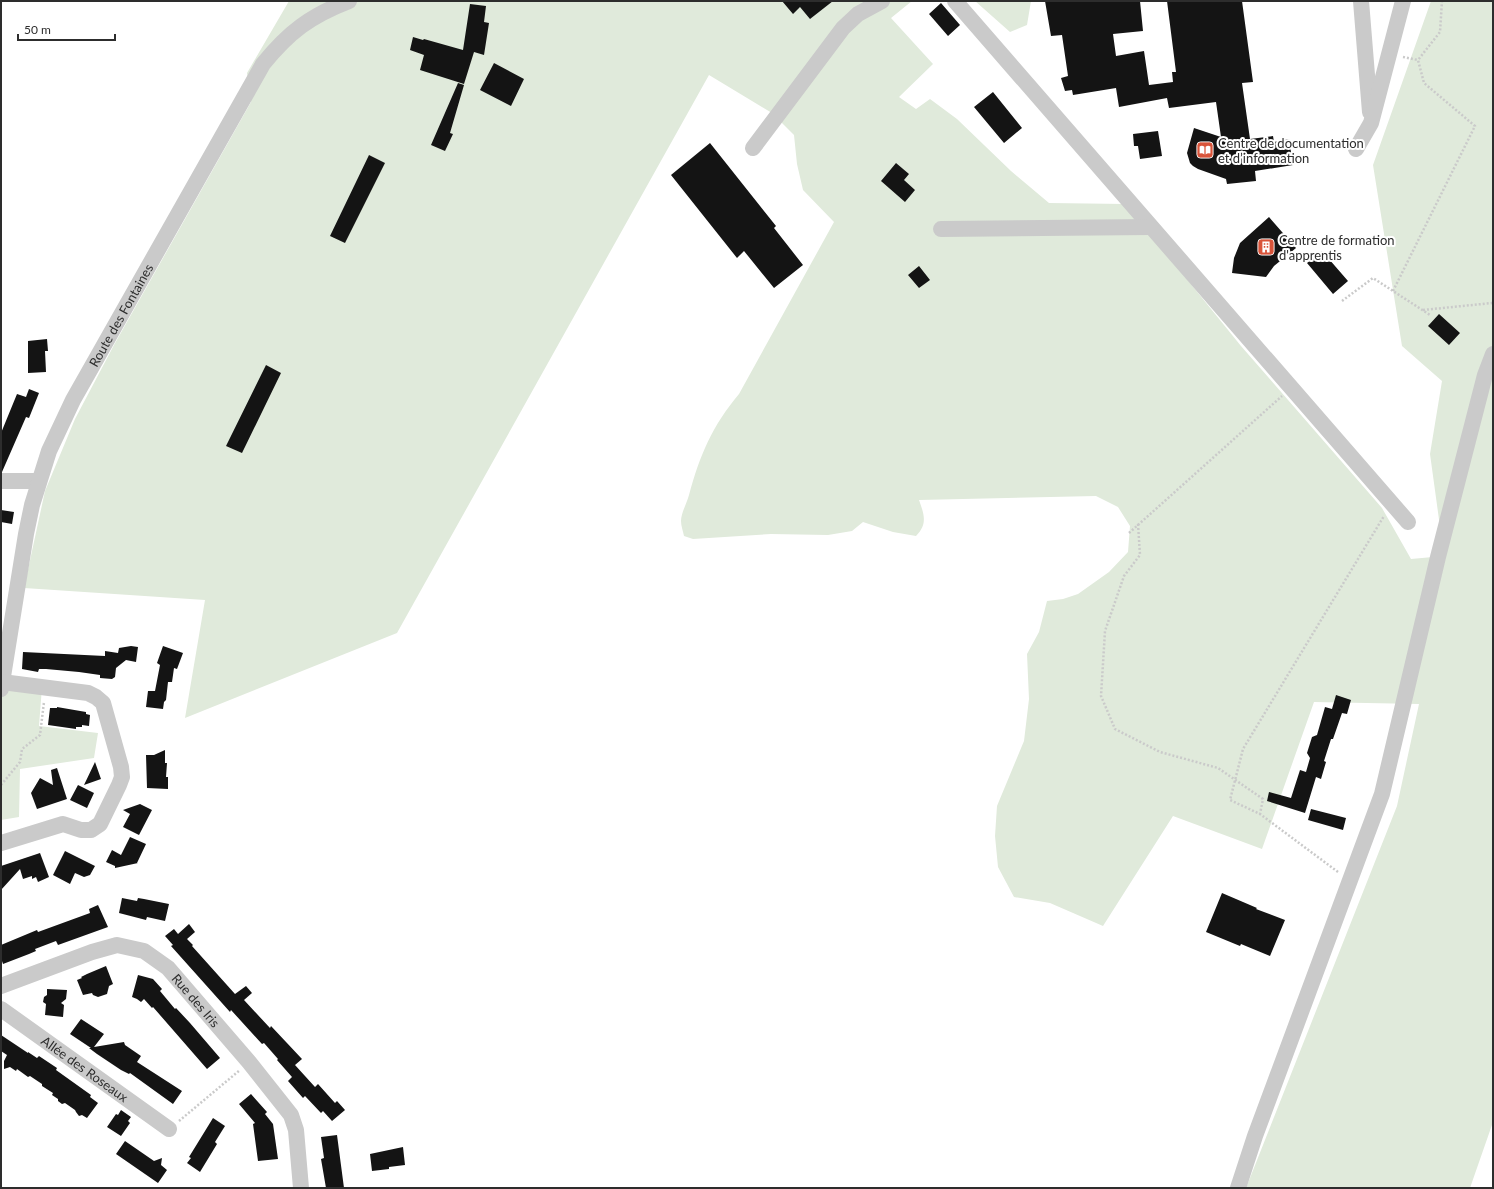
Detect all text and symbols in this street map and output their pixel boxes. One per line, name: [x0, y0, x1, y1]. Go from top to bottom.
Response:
scale bar: [18, 16, 115, 42]
text: 50 m: [24, 22, 51, 37]
place label: Centre de documentation et d’information: [1218, 135, 1364, 166]
library icon: Centre de documentation et d’information: [1195, 140, 1215, 160]
place label: Centre de formation d'apprentis: [1279, 232, 1395, 263]
building icon: Centre de formation d'apprentis: [1256, 237, 1276, 257]
street label: Route des Fontaines: [86, 261, 157, 370]
street label: Rue des Iris: [169, 970, 224, 1031]
street label: Allée des Roseaux: [38, 1032, 132, 1106]

